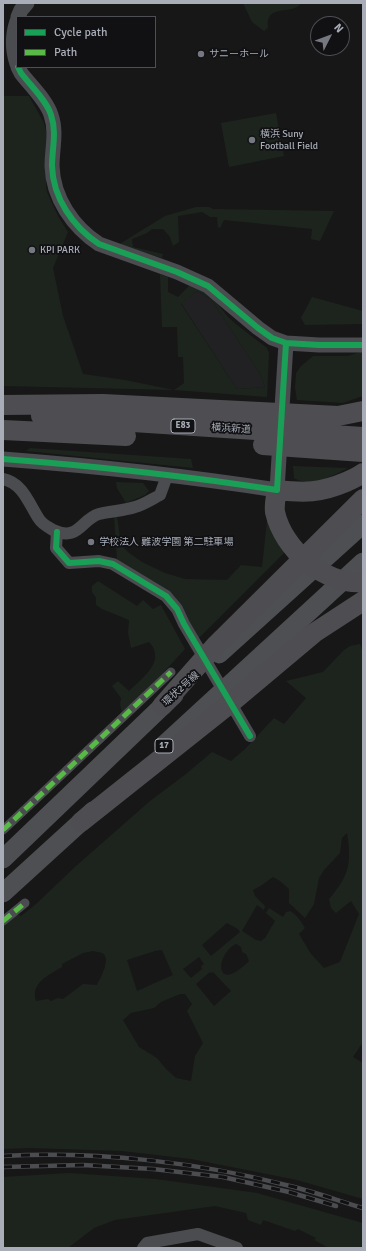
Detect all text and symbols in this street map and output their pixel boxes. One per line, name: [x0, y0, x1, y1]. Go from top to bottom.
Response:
legend: [16, 16, 156, 68]
north arrow: [310, 16, 350, 56]
text: N: [331, 21, 346, 35]
text: Cycle path: [54, 25, 107, 40]
text: Path: [54, 45, 77, 60]
place label: サニーホール: [209, 48, 269, 60]
marker: サニーホール: [196, 49, 206, 59]
place label: 横浜 Suny Football Field: [260, 128, 318, 152]
marker: 横浜 Suny Football Field: [247, 135, 257, 145]
place label: KPI PARK: [40, 244, 80, 256]
marker: KPI PARK: [27, 245, 37, 255]
road number: E83: [171, 419, 195, 433]
street label: 横浜新道: [211, 422, 251, 436]
place label: 学校法人 難波学園 第二駐車場: [99, 536, 233, 548]
marker: 学校法人 難波学園 第二駐車場: [86, 537, 96, 547]
street label: 環状2号線: [160, 669, 202, 709]
road number: 17: [155, 739, 173, 753]

